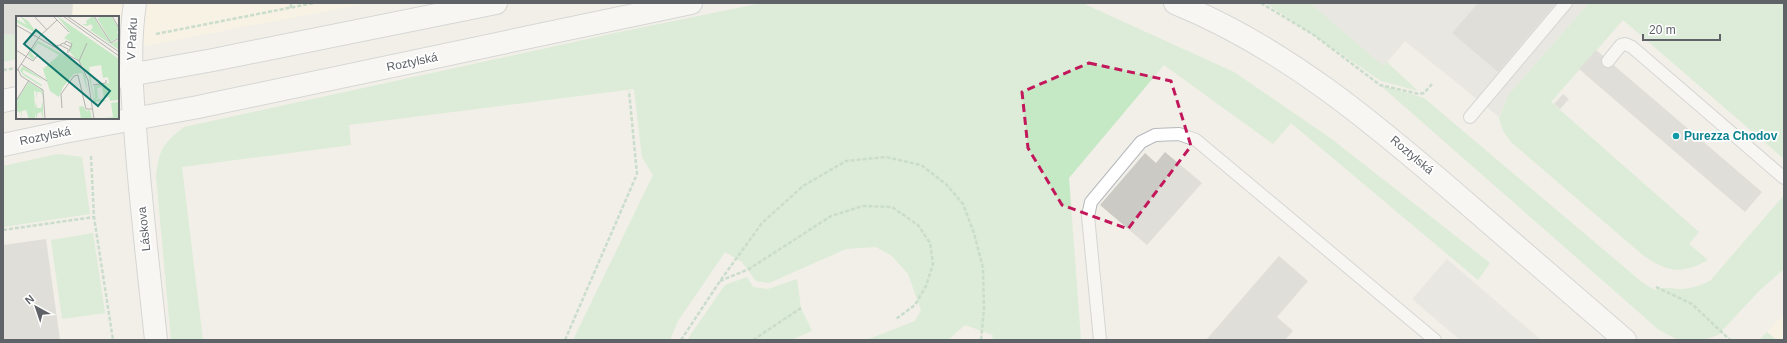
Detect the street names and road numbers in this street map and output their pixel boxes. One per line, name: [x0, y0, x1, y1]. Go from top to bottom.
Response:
street label: V Parku: [124, 17, 140, 61]
street label: Roztylská: [385, 50, 439, 74]
street label: Roztylská: [18, 124, 72, 148]
street label: Roztylská: [1388, 133, 1437, 177]
street label: Láskova: [135, 206, 153, 252]

